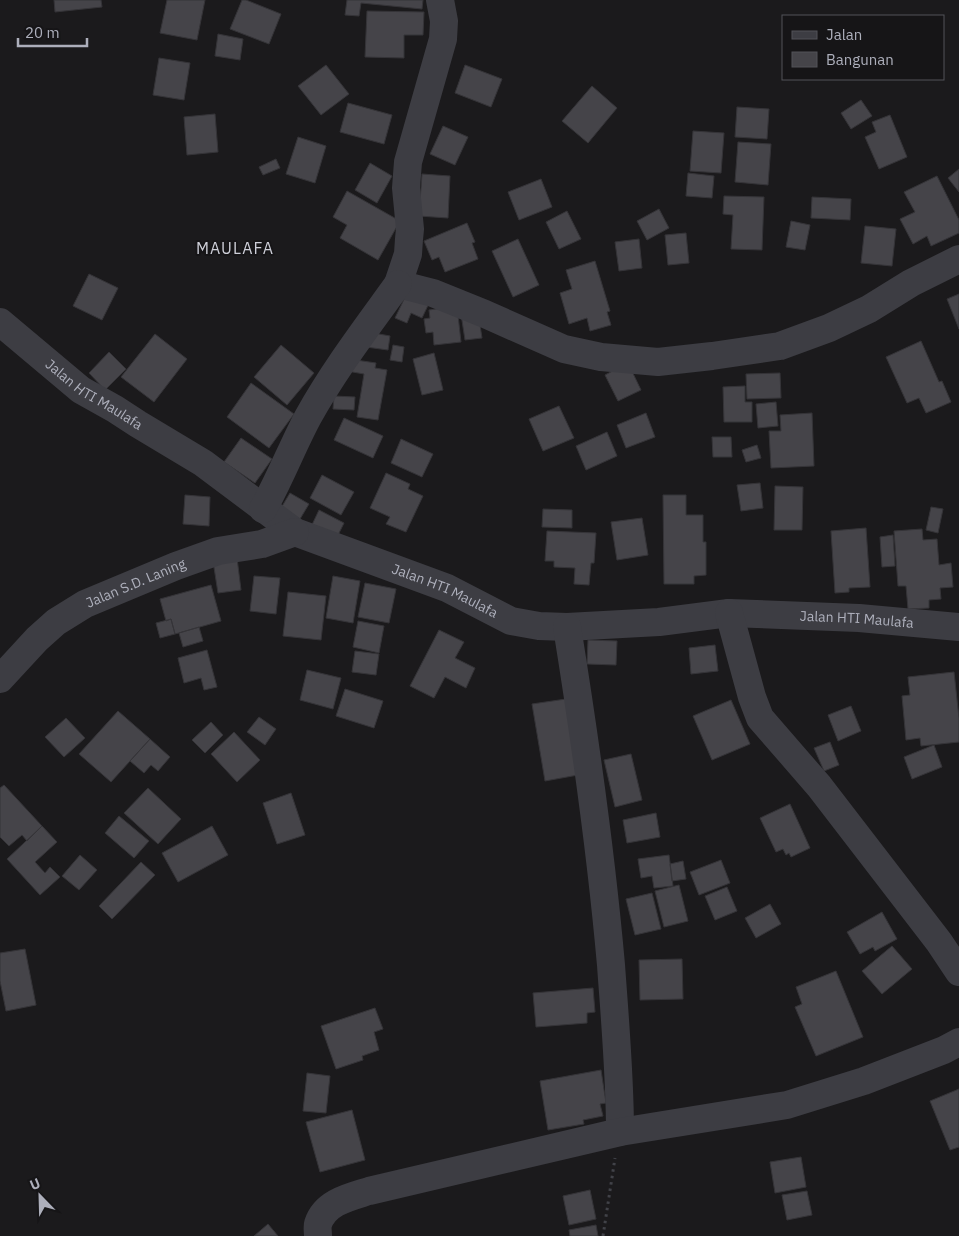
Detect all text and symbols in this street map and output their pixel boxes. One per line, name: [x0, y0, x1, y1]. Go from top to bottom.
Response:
scale bar: [18, 15, 86, 47]
legend: [782, 15, 944, 80]
text: 20 m: [25, 23, 60, 42]
text: Jalan: [826, 25, 862, 44]
text: Bangunan: [826, 50, 894, 69]
district label: MAULAFA: [196, 238, 274, 258]
street label: Jalan HTI Maulafa: [42, 355, 146, 434]
street label: Jalan S.D. Laning: [83, 554, 189, 612]
street label: Jalan HTI Maulafa: [389, 560, 501, 622]
street label: Jalan HTI Maulafa: [799, 607, 915, 632]
north arrow: [15, 1171, 65, 1221]
text: U: [27, 1174, 43, 1194]

